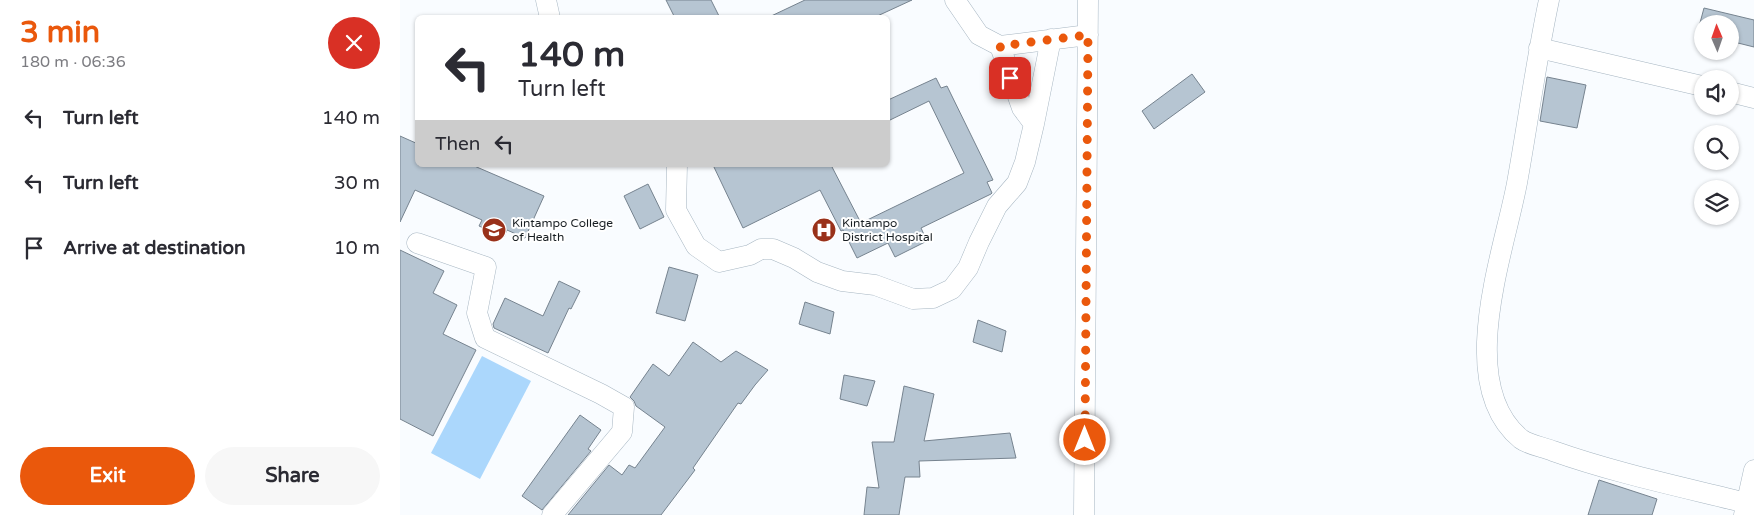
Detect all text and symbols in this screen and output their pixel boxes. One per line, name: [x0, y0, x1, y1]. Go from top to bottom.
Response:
text: 3 min: [20, 14, 100, 51]
north arrow: [1694, 15, 1739, 60]
map controls: [1694, 15, 1739, 225]
button: close: [328, 17, 380, 69]
text: 140 m: [518, 34, 625, 76]
icon: left: [435, 35, 500, 100]
text: 180 m · 06:36: [20, 52, 126, 72]
pin: [989, 57, 1031, 99]
icon: arrive: [996, 64, 1024, 92]
button: sound: [1694, 70, 1739, 115]
text: Turn left: [518, 76, 606, 102]
icon: left: [20, 104, 48, 132]
text: Turn left: [63, 107, 139, 129]
text: 140 m: [322, 107, 380, 129]
button: search: [1694, 125, 1739, 170]
icon: left: [490, 130, 518, 158]
text: Then: [435, 133, 480, 155]
icon: left: [20, 169, 48, 197]
text: Turn left: [63, 172, 139, 194]
text: 30 m: [334, 172, 380, 194]
button: layers: [1694, 180, 1739, 225]
place label: Kintampo College of Health: [512, 216, 613, 244]
place label: Kintampo District Hospital: [842, 216, 933, 244]
school or university icon: Kintampo College of Health: [481, 217, 507, 243]
hospital icon: Kintampo District Hospital: [811, 217, 837, 243]
icon: arrive: [20, 234, 48, 262]
text: Arrive at destination: [63, 237, 246, 259]
text: 10 m: [334, 237, 380, 259]
position arrow: [1058, 413, 1110, 465]
button: Exit: [20, 447, 195, 505]
button: Share: [205, 447, 380, 505]

